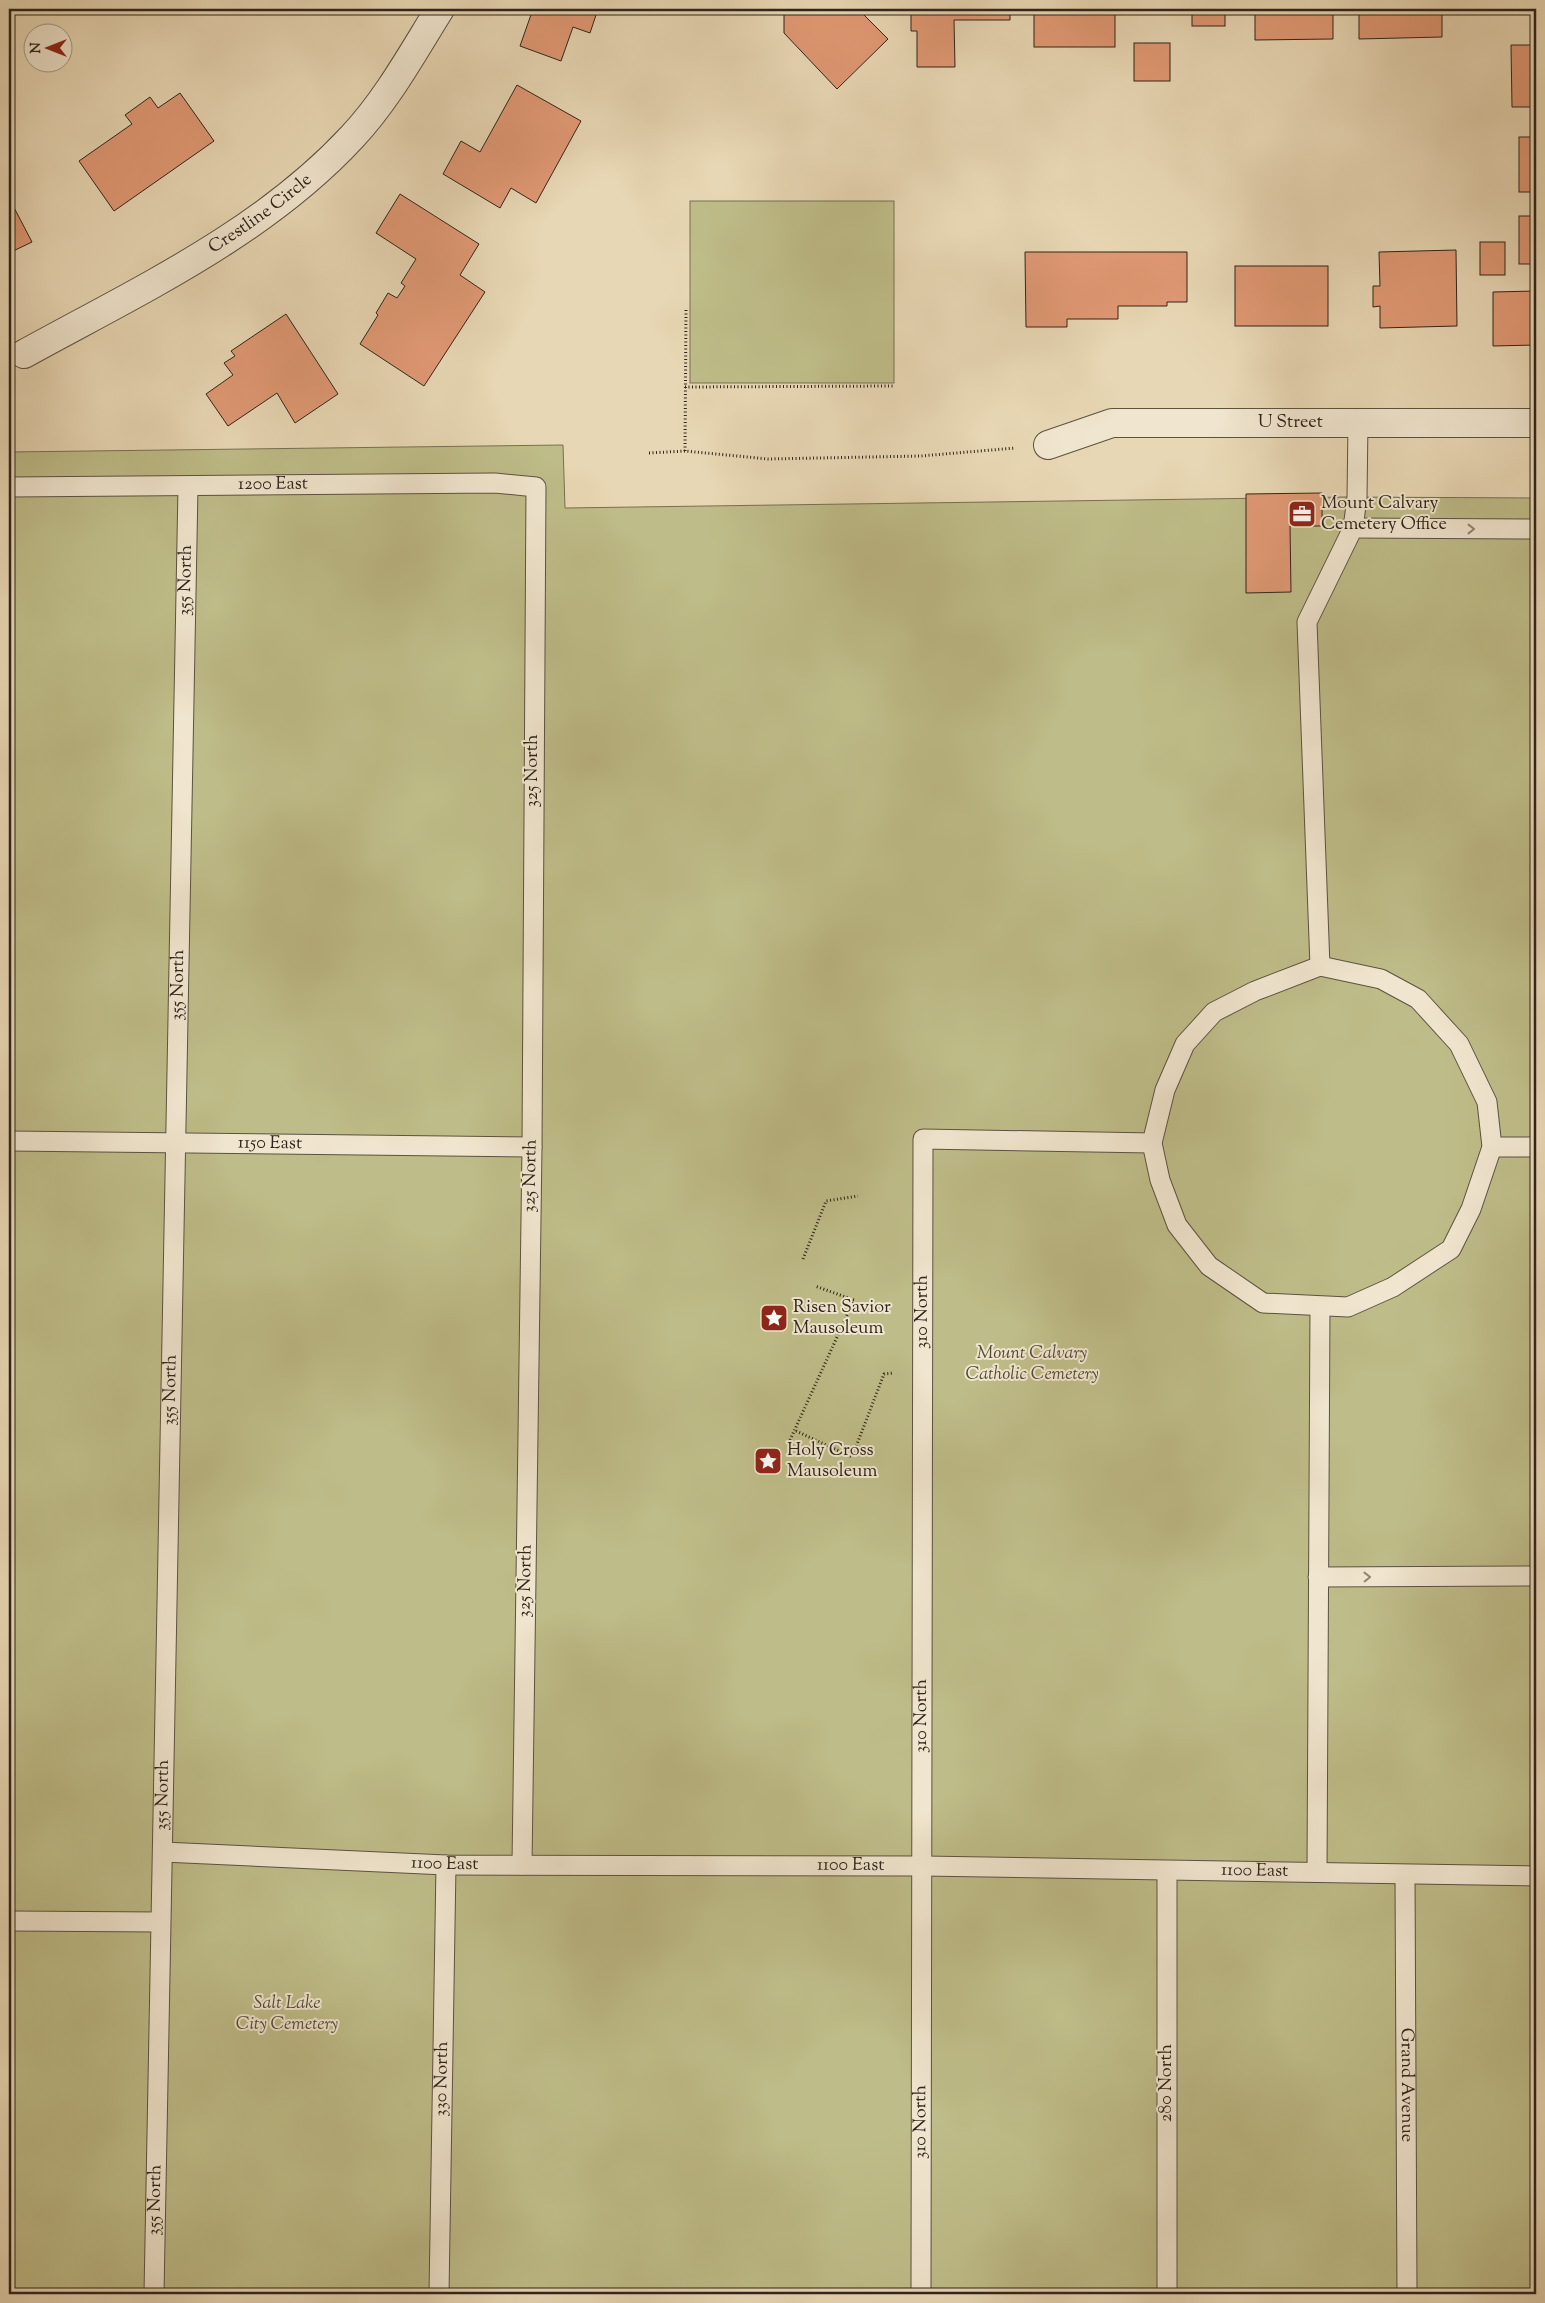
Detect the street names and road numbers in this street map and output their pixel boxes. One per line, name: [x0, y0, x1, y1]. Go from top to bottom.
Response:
street label: Crestline Circle: [204, 168, 318, 261]
street label: U Street: [1258, 410, 1323, 436]
street label: 1200 East: [238, 472, 308, 498]
street label: 355 North: [173, 544, 200, 616]
street label: 325 North: [520, 734, 546, 808]
street label: 355 North: [165, 949, 192, 1021]
street label: 1150 East: [238, 1131, 302, 1157]
street label: 325 North: [517, 1139, 545, 1213]
street label: 310 North: [910, 1275, 936, 1349]
street label: 355 North: [157, 1354, 185, 1426]
street label: 325 North: [512, 1544, 540, 1618]
street label: 310 North: [909, 1679, 935, 1753]
street label: 355 North: [150, 1759, 177, 1831]
street label: 1100 East: [410, 1850, 478, 1878]
street label: 1100 East: [817, 1853, 884, 1879]
street label: 1100 East: [1221, 1858, 1289, 1885]
street label: Grand Avenue: [1393, 2028, 1419, 2142]
street label: 330 North: [429, 2041, 456, 2117]
street label: 280 North: [1154, 2043, 1180, 2122]
street label: 310 North: [908, 2085, 934, 2159]
street label: 355 North: [142, 2164, 169, 2236]

